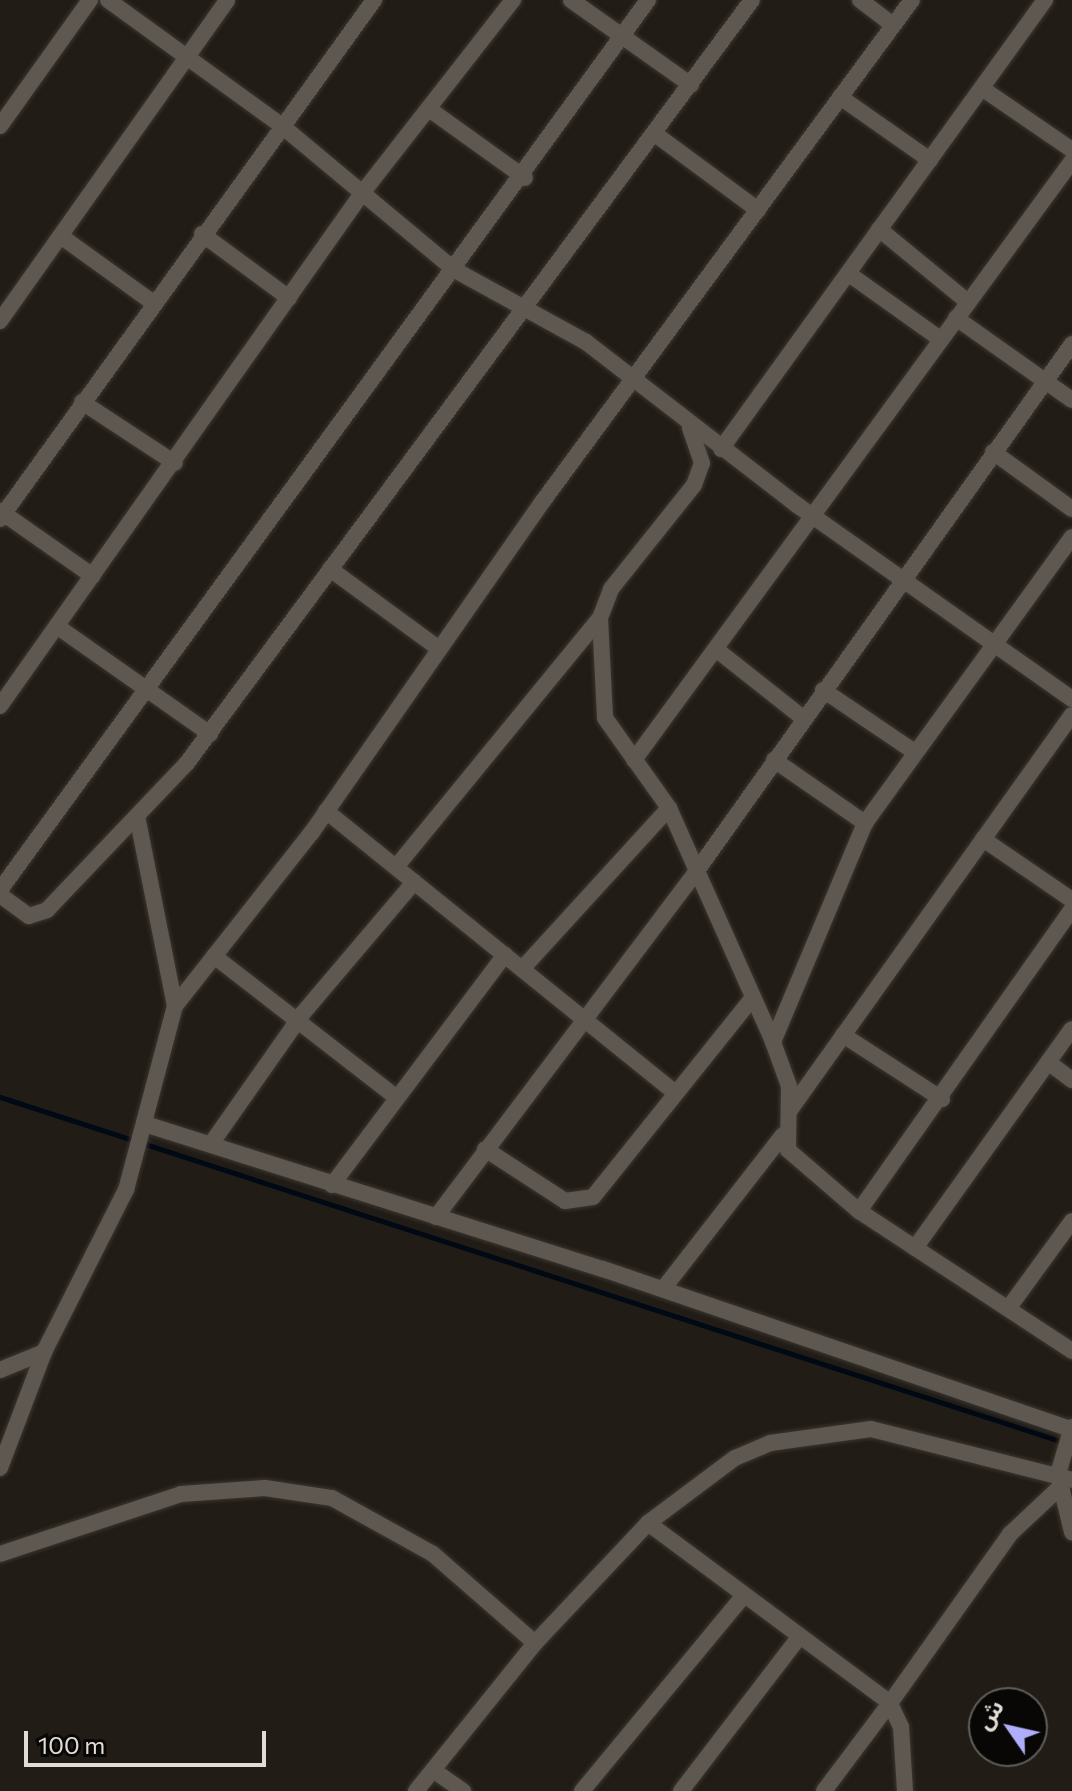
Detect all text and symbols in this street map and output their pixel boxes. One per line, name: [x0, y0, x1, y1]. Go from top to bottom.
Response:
north arrow: [968, 1687, 1048, 1767]
text: ش: [970, 1694, 1009, 1734]
scale bar: [28, 1715, 270, 1765]
text: 100 m: [38, 1730, 105, 1759]

